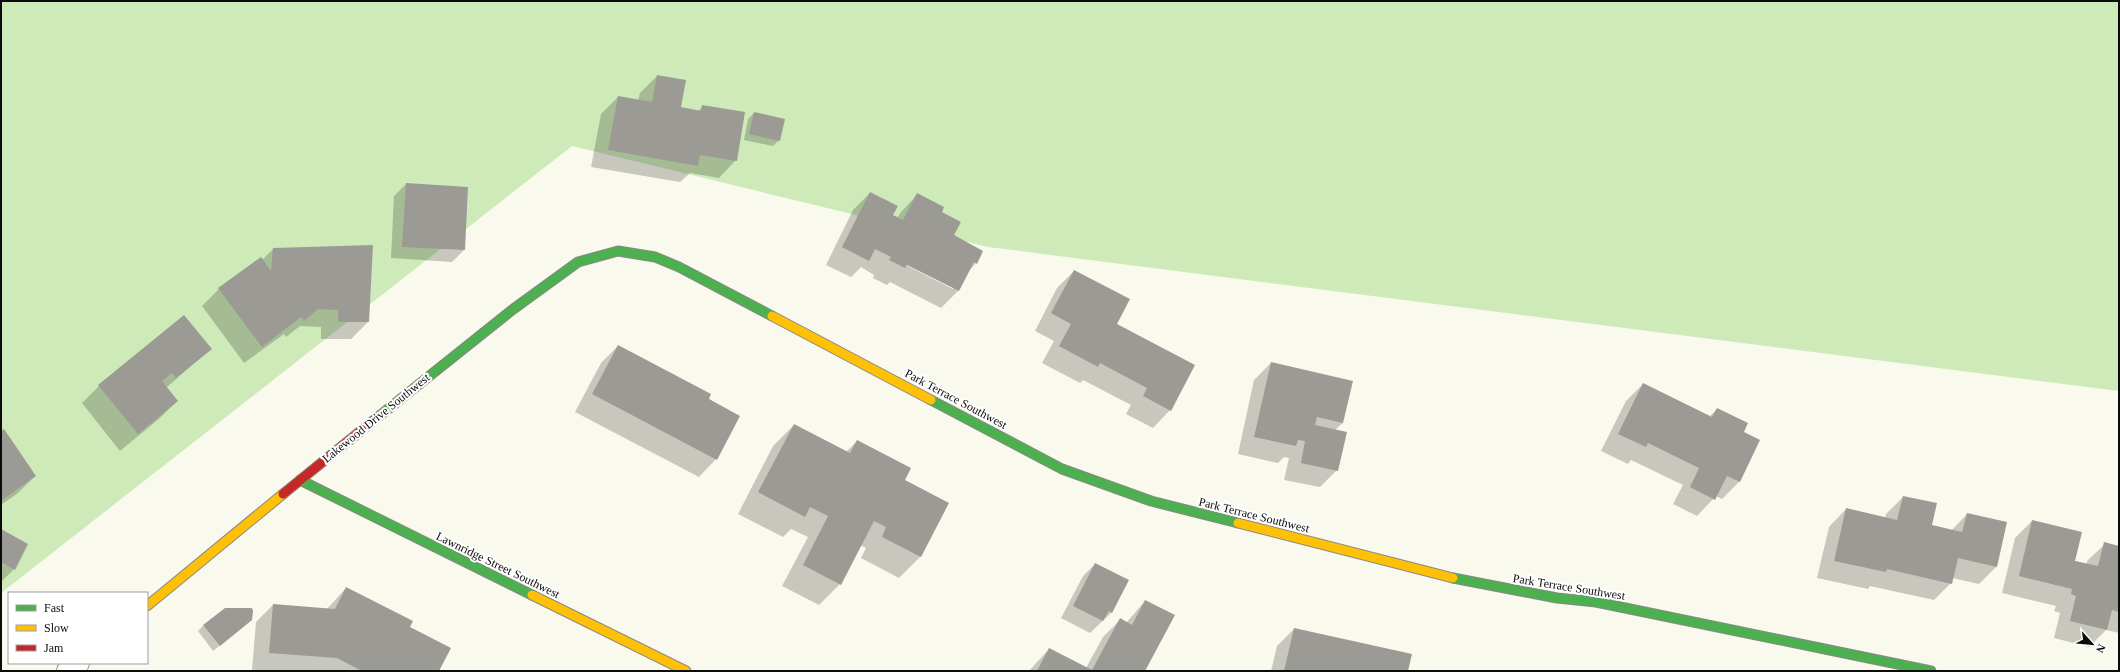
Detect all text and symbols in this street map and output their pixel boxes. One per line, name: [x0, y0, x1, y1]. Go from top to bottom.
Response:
street label: Park Terrace Southwest: [903, 366, 1010, 432]
street label: Lakewood Drive Southwest: [320, 370, 433, 466]
street label: Park Terrace Southwest: [1197, 494, 1311, 536]
street label: Lawnridge Street Southwest: [434, 529, 563, 601]
street label: Park Terrace Southwest: [1512, 571, 1627, 603]
legend: [8, 592, 148, 664]
text: Fast: [44, 601, 65, 615]
text: Slow: [44, 621, 69, 635]
north arrow: [2072, 624, 2112, 664]
text: Jam: [44, 641, 64, 655]
text: N: [2094, 642, 2108, 655]

